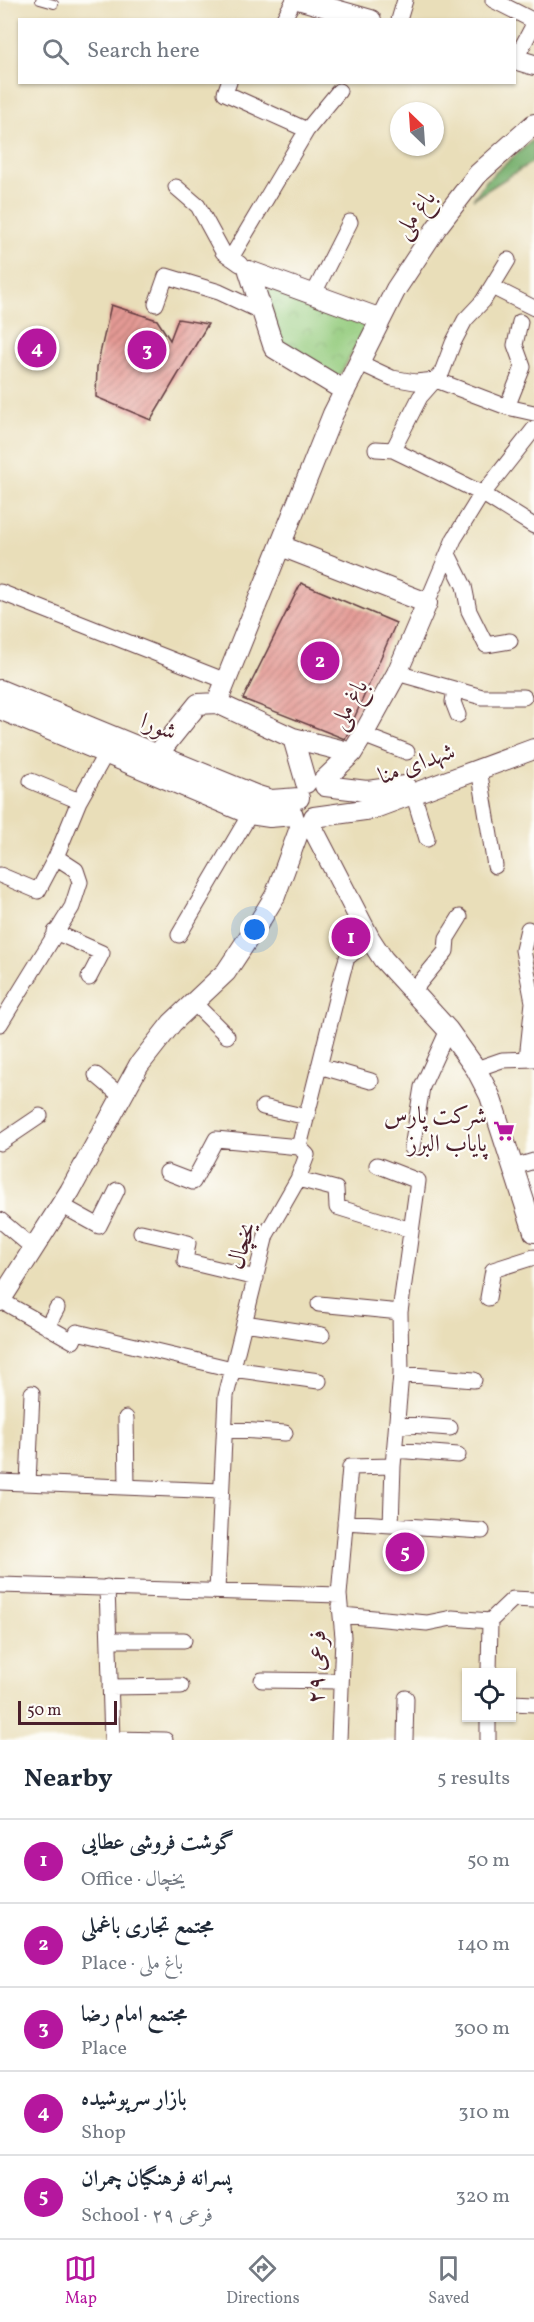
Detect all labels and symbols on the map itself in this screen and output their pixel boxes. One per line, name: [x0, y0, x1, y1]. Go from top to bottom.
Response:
north arrow: [390, 102, 444, 156]
street label: باغ ملی: [387, 184, 446, 247]
pin: 4: [18, 326, 57, 370]
pin: 3: [128, 328, 166, 372]
pin: 2: [300, 638, 340, 684]
street label: باغ ملی: [322, 674, 379, 737]
street label: شورا: [135, 705, 181, 751]
street label: شهدای منا: [374, 735, 460, 795]
pin: 1: [332, 914, 370, 960]
your location: [240, 915, 269, 944]
place label: شرکت پارس پایاب البرز: [384, 1100, 488, 1162]
supermarket icon: شرکت پارس پایاب البرز: [492, 1119, 516, 1143]
street label: یخچال: [220, 1218, 266, 1274]
pin: 5: [386, 1530, 424, 1574]
street label: فرعی ۲۹: [300, 1629, 336, 1705]
scale bar: [18, 1698, 117, 1726]

